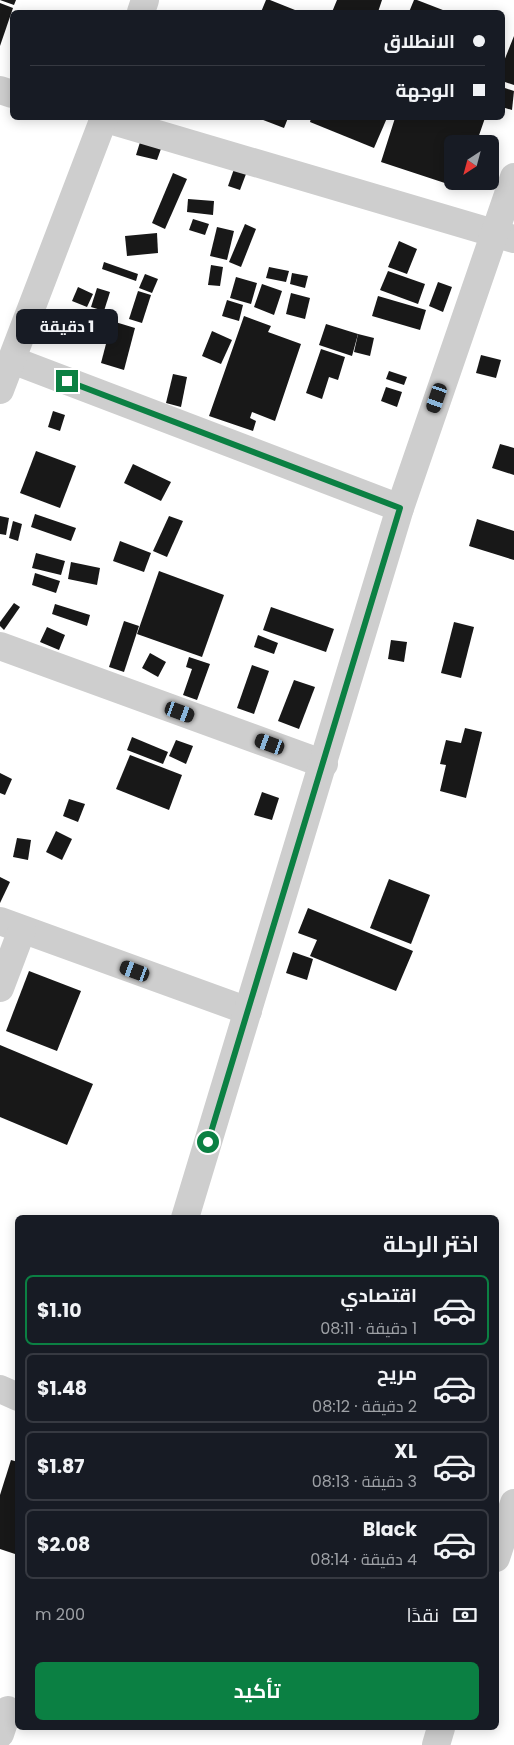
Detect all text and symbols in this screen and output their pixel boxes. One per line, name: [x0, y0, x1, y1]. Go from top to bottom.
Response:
text: الانطلاق: [384, 28, 455, 55]
text: الوجهة: [395, 77, 455, 104]
north arrow: [444, 135, 499, 190]
map controls: [444, 135, 499, 190]
callout: 1 دقيقة: [16, 308, 118, 344]
text: 1 دقيقة: [40, 315, 94, 338]
route end: [56, 370, 78, 392]
car: [425, 381, 448, 415]
car: [163, 700, 196, 724]
car: [253, 732, 286, 756]
car: [118, 959, 151, 983]
route start: [197, 1131, 219, 1153]
text: اختر الرحلة: [383, 1229, 479, 1260]
text: اقتصادي: [341, 1282, 417, 1309]
icon: car: [432, 1288, 477, 1333]
text: $1.10: [37, 1297, 82, 1324]
text: 1 دقيقة · 08:11: [320, 1317, 417, 1340]
text: مريح: [377, 1360, 417, 1387]
icon: car: [432, 1366, 477, 1411]
text: $1.48: [37, 1375, 87, 1402]
text: 2 دقيقة · 08:12: [312, 1395, 417, 1418]
text: XL: [394, 1438, 417, 1465]
icon: car: [432, 1444, 477, 1489]
text: $1.87: [37, 1453, 84, 1480]
text: 3 دقيقة · 08:13: [312, 1470, 417, 1493]
text: Black: [363, 1516, 417, 1543]
icon: car: [432, 1522, 477, 1567]
text: $2.08: [37, 1531, 90, 1558]
text: 4 دقيقة · 08:14: [310, 1548, 417, 1571]
icon: cash: [451, 1601, 479, 1629]
text: نقدًا: [407, 1602, 439, 1629]
text: 200 m: [35, 1603, 85, 1626]
button: تأكيد: [35, 1662, 479, 1720]

